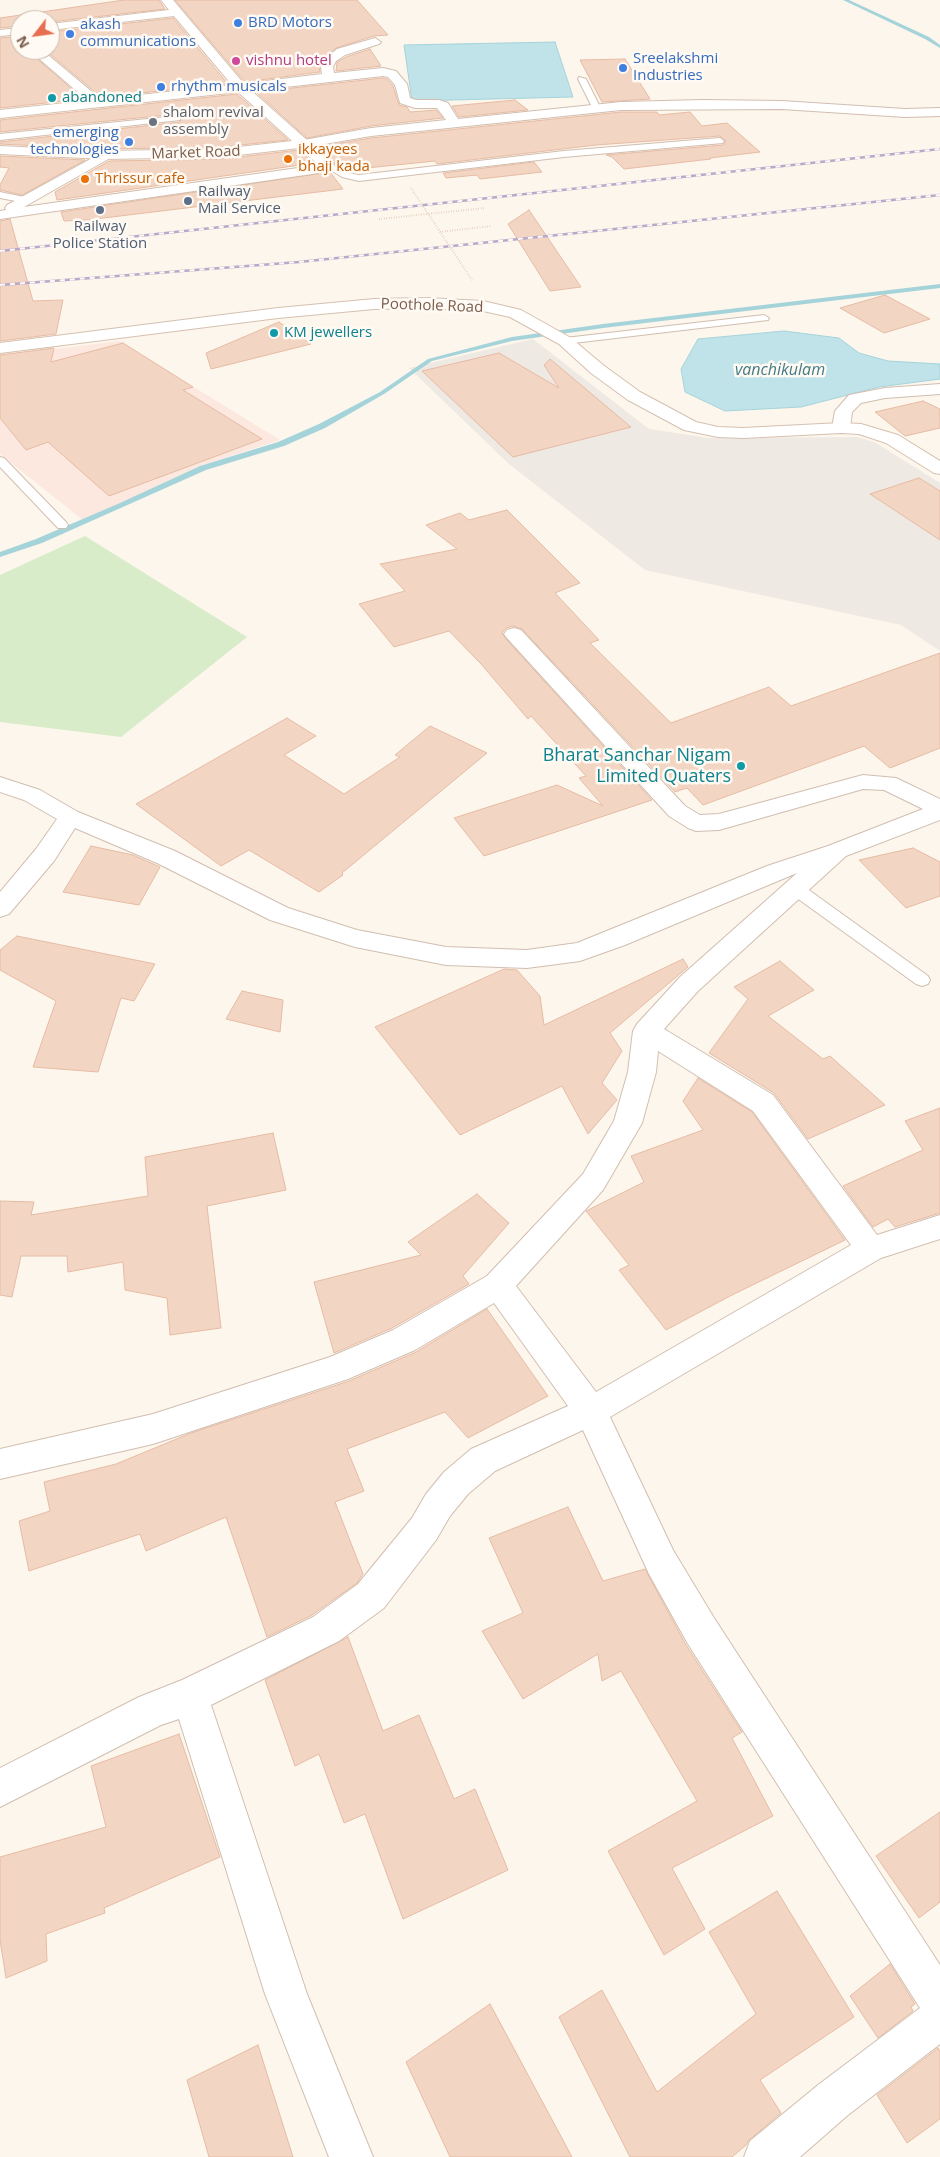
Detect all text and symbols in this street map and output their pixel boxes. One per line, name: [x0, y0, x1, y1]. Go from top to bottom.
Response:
north arrow: [10, 10, 60, 60]
place label: BRD Motors: [248, 14, 332, 32]
place label: akash communications: [80, 16, 196, 51]
marker: BRD Motors: [232, 17, 244, 29]
marker: akash communications: [64, 28, 76, 40]
text: N: [11, 33, 34, 52]
place label: Sreelakshmi Industries: [633, 50, 718, 85]
place label: vishnu hotel: [246, 52, 332, 70]
marker: vishnu hotel: [230, 55, 242, 67]
marker: Sreelakshmi Industries: [617, 62, 629, 74]
place label: rhythm musicals: [171, 78, 287, 96]
marker: rhythm musicals: [155, 81, 167, 93]
place label: abandoned: [62, 89, 142, 107]
marker: abandoned: [46, 92, 58, 104]
place label: shalom revival assembly: [163, 104, 264, 139]
marker: shalom revival assembly: [147, 116, 159, 128]
place label: emerging technologies: [30, 124, 119, 159]
marker: emerging technologies: [123, 136, 135, 148]
place label: ikkayees bhaji kada: [298, 141, 370, 176]
street label: Market Road: [151, 142, 241, 164]
marker: ikkayees bhaji kada: [282, 153, 294, 165]
place label: Thrissur cafe: [95, 170, 185, 188]
marker: Thrissur cafe: [79, 173, 91, 185]
place label: Railway Mail Service: [198, 183, 281, 218]
marker: Railway Mail Service: [182, 195, 194, 207]
marker: Railway Police Station: [94, 204, 106, 216]
place label: Railway Police Station: [53, 218, 147, 253]
street label: Poothole Road: [380, 295, 484, 317]
place label: KM jewellers: [284, 324, 372, 342]
marker: KM jewellers: [268, 327, 280, 339]
water label: vanchikulam: [735, 360, 825, 380]
place label: Bharat Sanchar Nigam Limited Quaters: [543, 745, 731, 788]
marker: Bharat Sanchar Nigam Limited Quaters: [735, 760, 747, 772]

